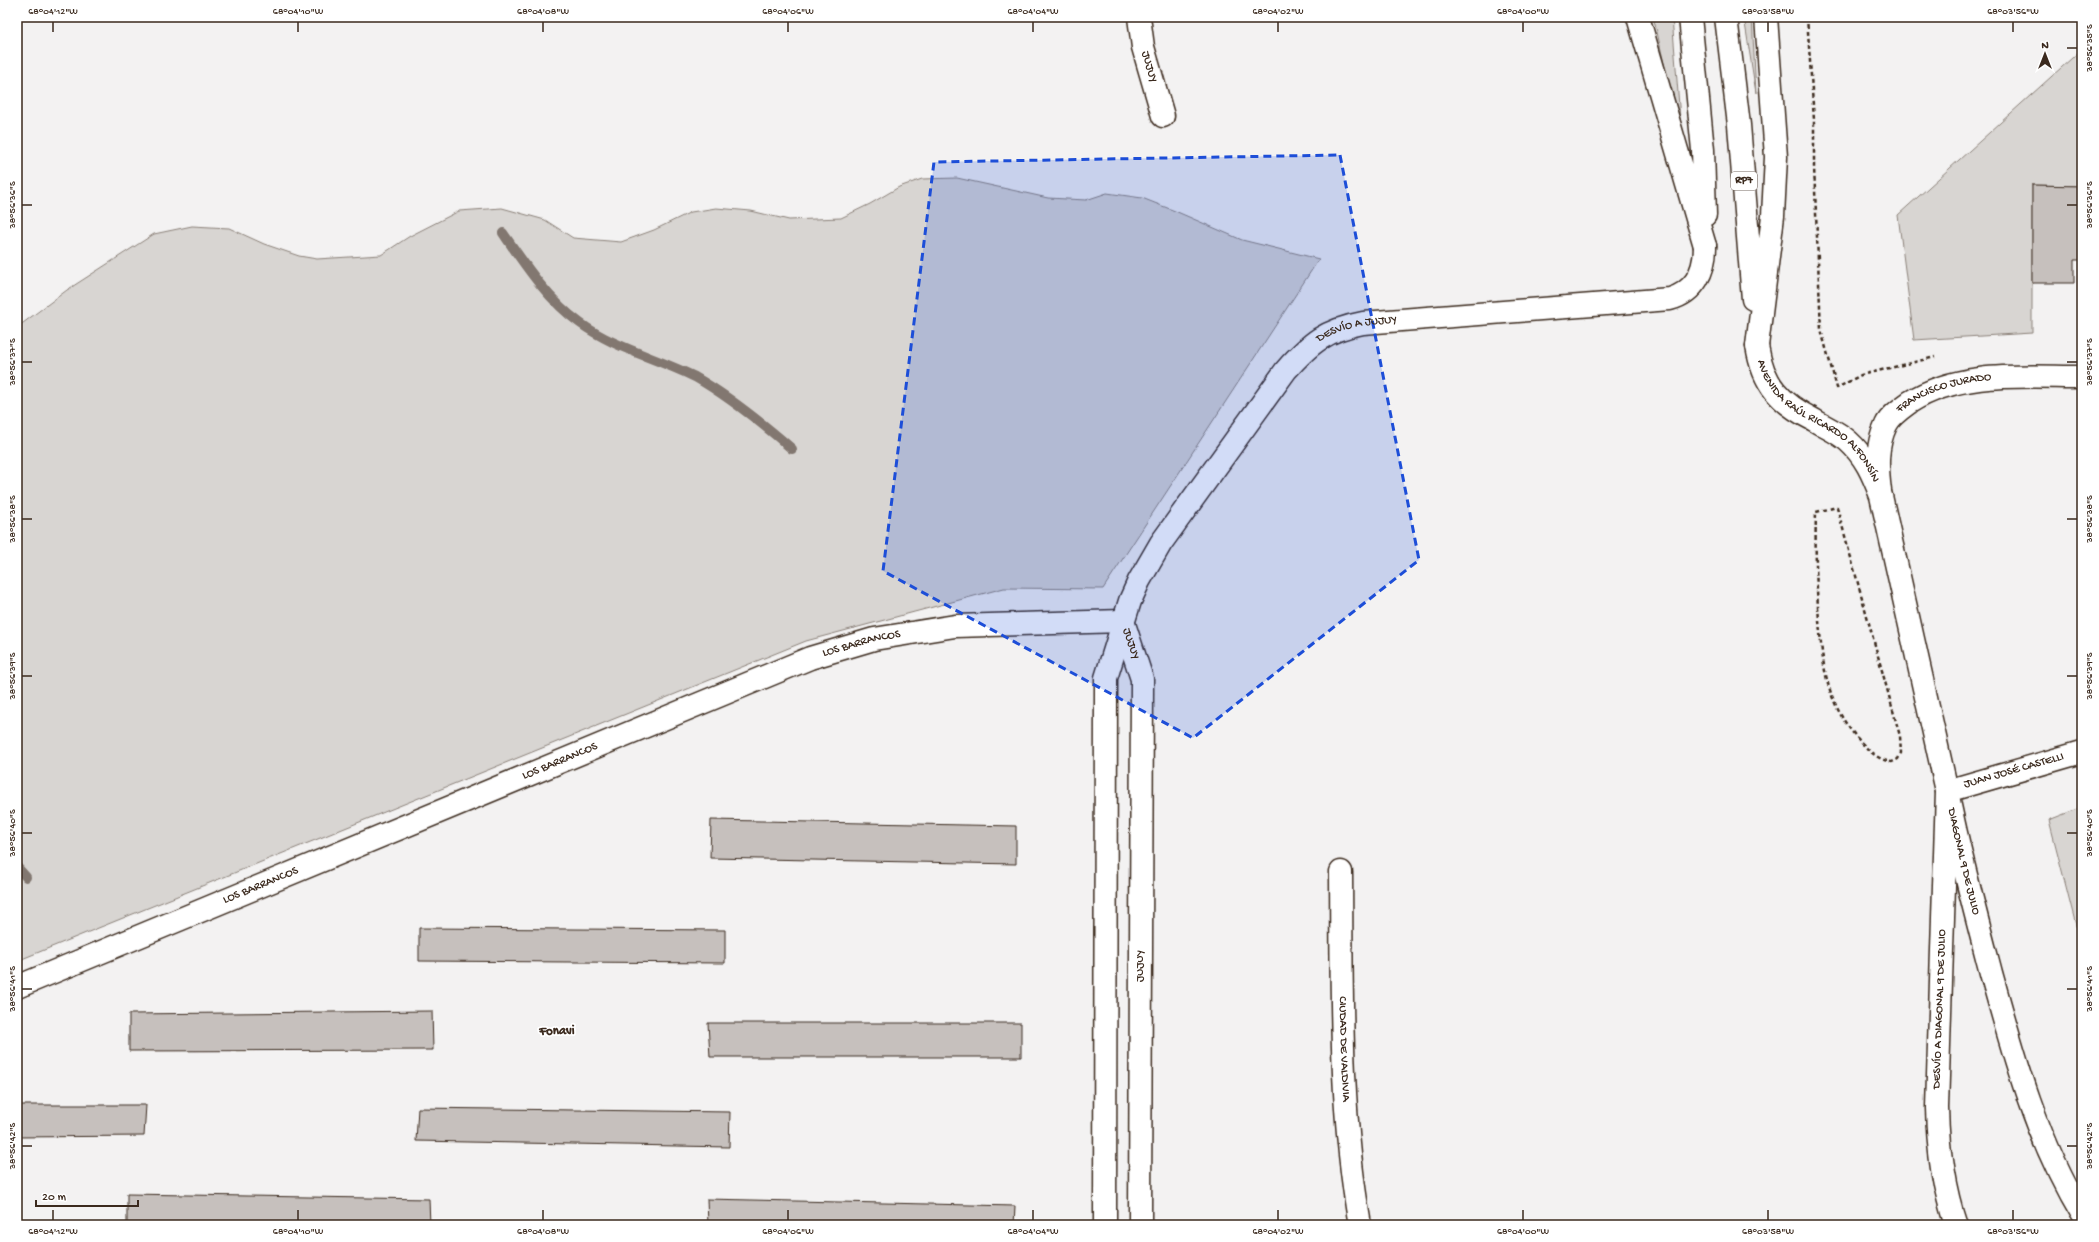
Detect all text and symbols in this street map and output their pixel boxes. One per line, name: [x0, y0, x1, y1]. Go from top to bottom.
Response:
text: 68°04'12"W: [28, 6, 78, 18]
text: 68°04'10"W: [273, 6, 324, 18]
text: 68°04'08"W: [517, 6, 569, 18]
text: 68°04'06"W: [762, 6, 814, 18]
text: 68°04'04"W: [1007, 6, 1059, 18]
text: 68°04'02"W: [1252, 6, 1304, 18]
text: 68°04'00"W: [1497, 6, 1549, 18]
text: 68°03'58"W: [1742, 6, 1794, 18]
text: 68°03'56"W: [1987, 6, 2039, 18]
text: 38°56'35"S: [2084, 24, 2096, 73]
north arrow: [2025, 34, 2065, 74]
text: N: [2041, 40, 2049, 52]
street label: JUJUY: [1138, 50, 1160, 85]
road number: RP7: [1731, 172, 1757, 190]
text: 38°56'36"S: [7, 181, 19, 230]
text: 38°56'36"S: [2084, 181, 2096, 230]
street label: DESVÍO A JUJUY: [1313, 313, 1398, 346]
text: 38°56'37"S: [7, 338, 19, 387]
text: 38°56'37"S: [2084, 338, 2096, 387]
street label: AVENIDA RAÚL RICARDO ALFONSÍN: [1753, 358, 1882, 485]
street label: FRANCISCO JURADO: [1893, 371, 1992, 417]
text: 38°56'38"S: [7, 495, 19, 544]
text: 38°56'38"S: [2084, 495, 2096, 544]
street label: JUJUY: [1119, 626, 1142, 662]
street label: LOS BARRANCOS: [821, 628, 902, 661]
text: 38°56'39"S: [7, 652, 19, 701]
text: 38°56'39"S: [2084, 652, 2096, 701]
street label: LOS BARRANCOS: [520, 740, 600, 783]
street label: JUAN JOSÉ CASTELLI: [1962, 750, 2066, 792]
street label: DIAGONAL 9 DE JULIO: [1943, 806, 1983, 917]
text: 38°56'40"S: [7, 809, 19, 858]
text: 38°56'40"S: [2084, 809, 2096, 858]
street label: LOS BARRANCOS: [221, 864, 301, 908]
street label: DESVÍO A DIAGONAL 9 DE JULIO: [1930, 929, 1950, 1090]
street label: JUJUY: [1134, 950, 1148, 982]
text: 38°56'41"S: [7, 966, 19, 1013]
text: 38°56'41"S: [2084, 966, 2096, 1013]
street label: CIUDAD DE VALDIVIA: [1335, 996, 1353, 1103]
district label: Fonavi: [538, 1024, 575, 1039]
text: 38°56'42"S: [7, 1122, 19, 1170]
text: 38°56'42"S: [2084, 1122, 2096, 1170]
scale bar: [36, 1182, 138, 1208]
text: 20 m: [42, 1191, 67, 1205]
text: 68°04'12"W: [28, 1226, 78, 1238]
text: 68°04'10"W: [273, 1226, 324, 1238]
text: 68°04'08"W: [517, 1226, 569, 1238]
text: 68°04'06"W: [762, 1226, 814, 1238]
text: 68°04'04"W: [1007, 1226, 1059, 1238]
text: 68°04'02"W: [1252, 1226, 1304, 1238]
text: 68°04'00"W: [1497, 1226, 1549, 1238]
text: 68°03'58"W: [1742, 1226, 1794, 1238]
text: 68°03'56"W: [1987, 1226, 2039, 1238]

